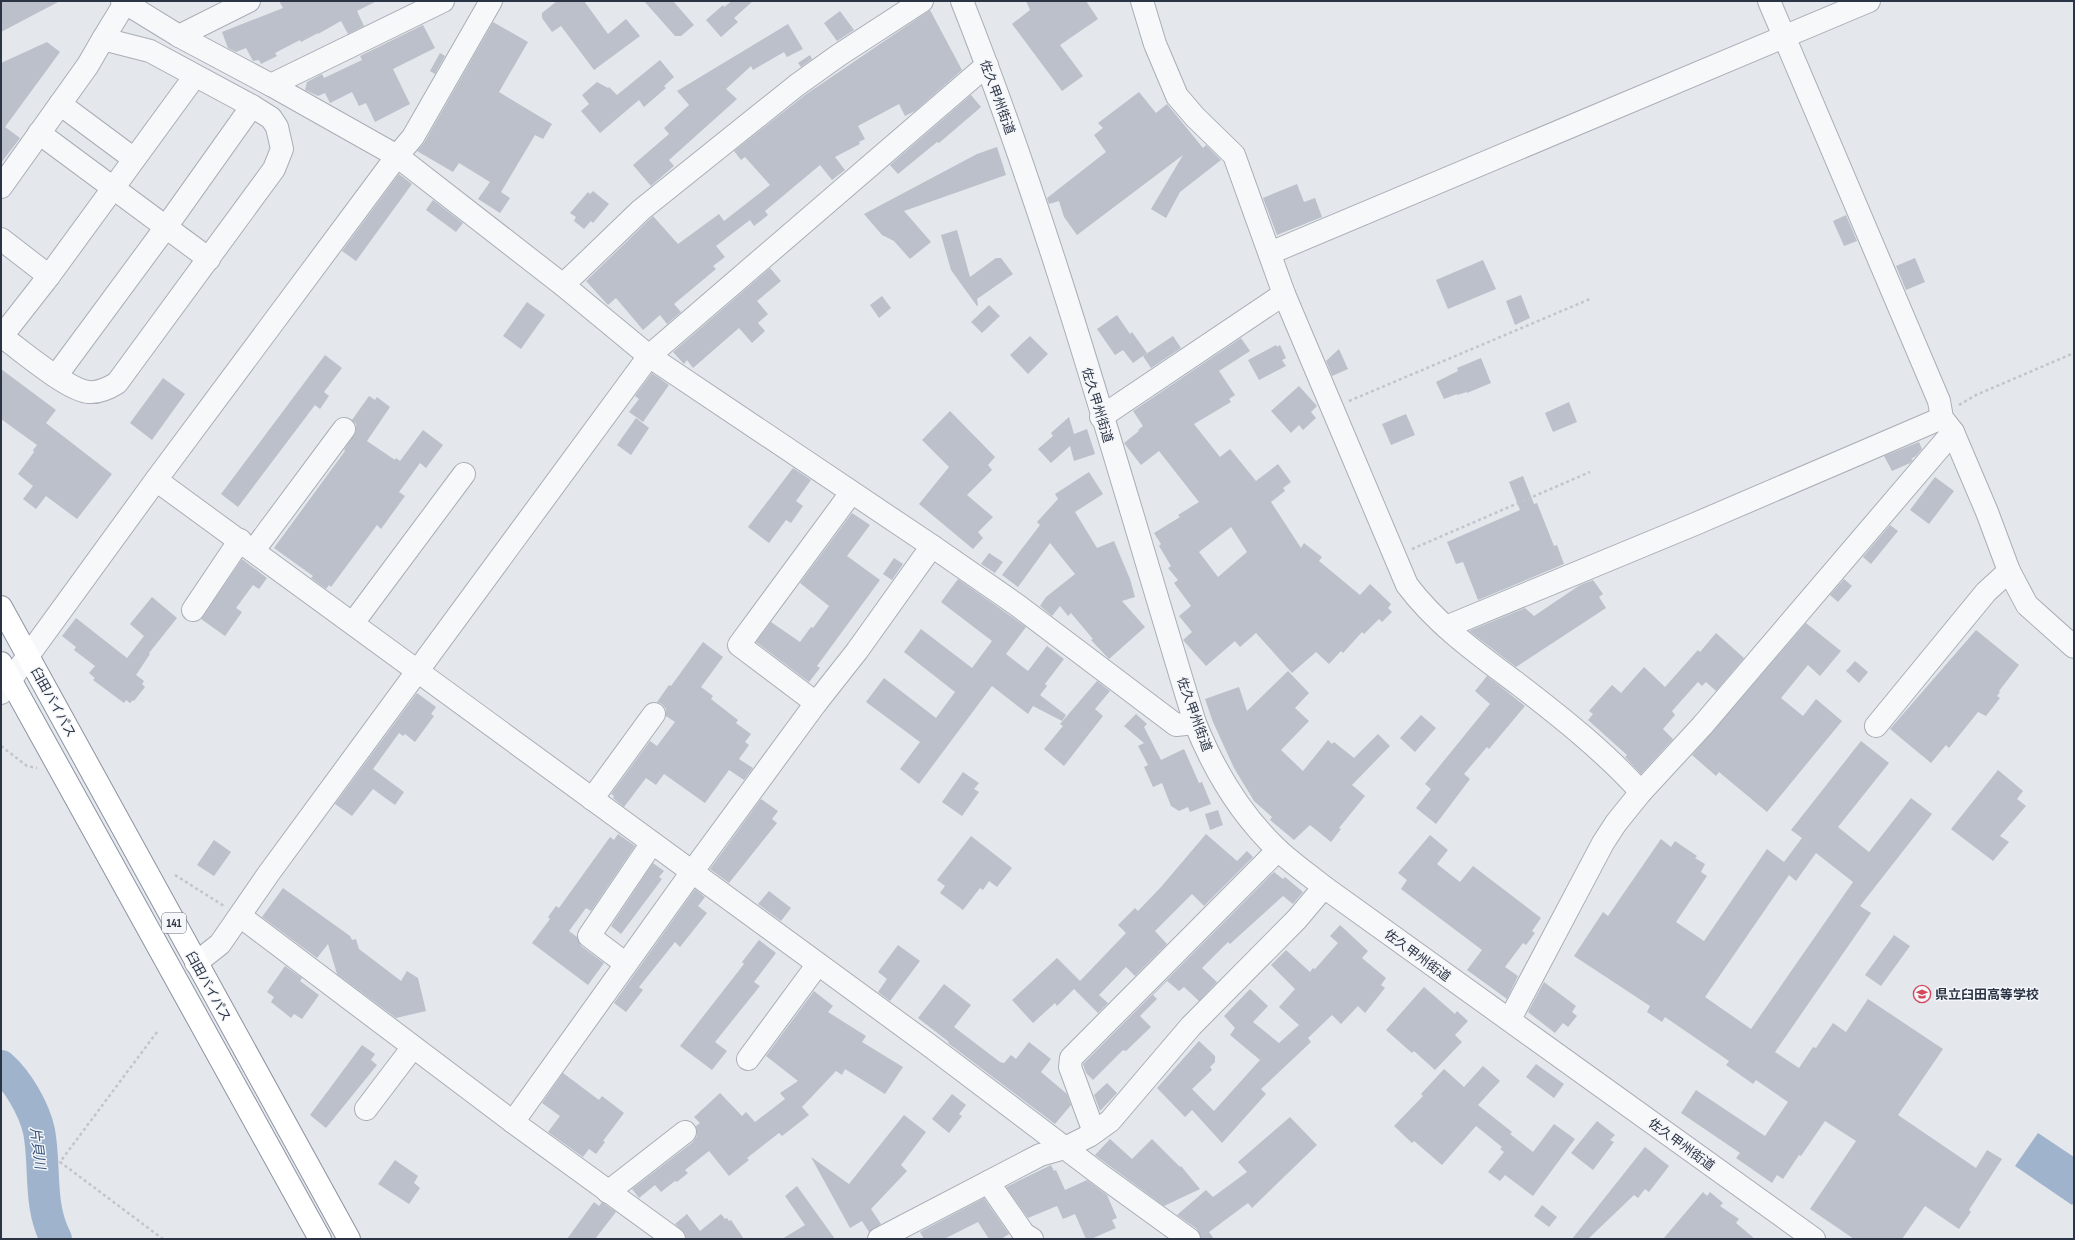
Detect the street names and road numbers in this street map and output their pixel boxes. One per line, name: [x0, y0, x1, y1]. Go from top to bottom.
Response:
street label: 佐久甲州街道: [976, 58, 1018, 137]
street label: 佐久甲州街道: [1078, 366, 1116, 445]
street label: 臼田バイパス: [27, 665, 79, 740]
street label: 佐久甲州街道: [1173, 675, 1215, 754]
road number: 141: [162, 913, 186, 933]
street label: 佐久甲州街道: [1381, 926, 1454, 985]
street label: 臼田バイパス: [182, 949, 234, 1024]
street label: 佐久甲州街道: [1645, 1115, 1718, 1174]

